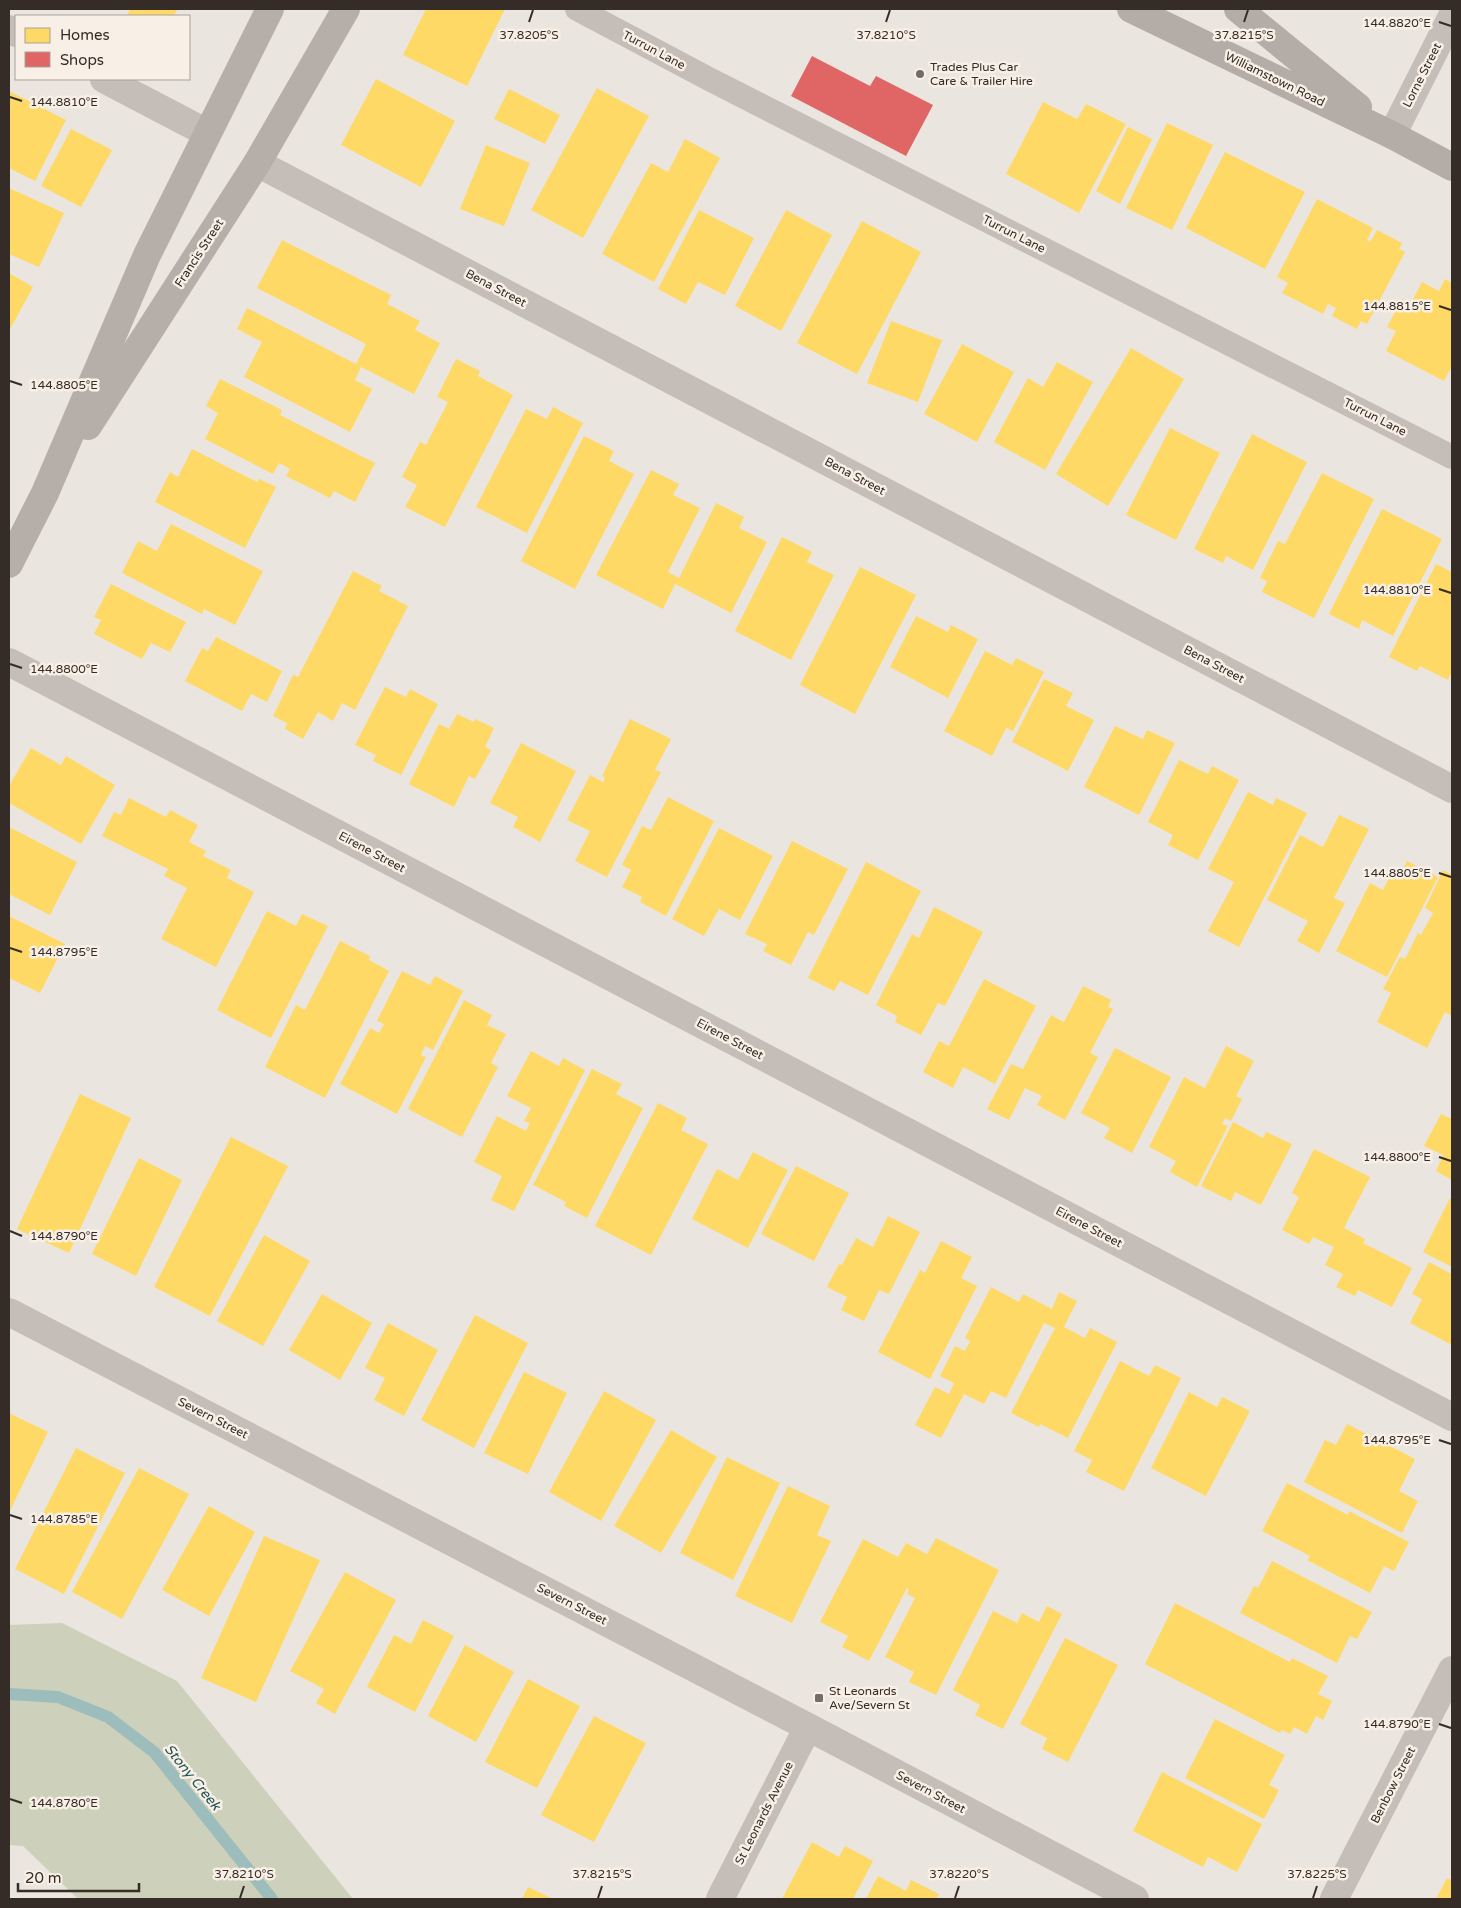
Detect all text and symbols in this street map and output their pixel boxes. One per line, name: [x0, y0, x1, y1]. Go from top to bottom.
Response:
legend: [15, 15, 190, 80]
text: 144.8820°E: [1363, 16, 1431, 30]
text: Homes: [60, 26, 110, 44]
text: 37.8205°S: [499, 28, 559, 42]
street label: Turrun Lane: [620, 28, 688, 72]
text: 37.8210°S: [856, 28, 916, 42]
text: 37.8215°S: [1214, 28, 1274, 42]
street label: Lorne Street: [1400, 40, 1444, 110]
street label: Williamstown Road: [1223, 49, 1327, 109]
text: Shops: [60, 51, 104, 69]
place label: Trades Plus Car Care & Trailer Hire: [930, 60, 1033, 88]
marker: Trades Plus Car Care & Trailer Hire: [914, 68, 926, 80]
text: 144.8810°E: [30, 95, 98, 109]
street label: Turrun Lane: [980, 212, 1048, 256]
street label: Francis Street: [172, 216, 226, 290]
street label: Bena Street: [463, 266, 529, 310]
text: 144.8815°E: [1363, 299, 1431, 313]
text: 144.8805°E: [30, 378, 98, 392]
street label: Turrun Lane: [1341, 395, 1409, 439]
street label: Bena Street: [822, 454, 888, 498]
text: 144.8810°E: [1363, 583, 1431, 597]
street label: Bena Street: [1181, 642, 1247, 686]
text: 144.8800°E: [30, 662, 98, 676]
street label: Eirene Street: [336, 829, 408, 876]
text: 144.8805°E: [1363, 866, 1431, 880]
text: 144.8795°E: [30, 945, 98, 959]
street label: Eirene Street: [694, 1016, 766, 1063]
text: 144.8800°E: [1363, 1150, 1431, 1164]
street label: Eirene Street: [1053, 1204, 1125, 1251]
text: 144.8790°E: [30, 1229, 98, 1243]
street label: Severn Street: [176, 1394, 251, 1442]
text: 144.8795°E: [1363, 1433, 1431, 1447]
text: 144.8785°E: [30, 1512, 98, 1526]
street label: Severn Street: [535, 1580, 610, 1628]
place label: St Leonards Ave/Severn St: [829, 1684, 910, 1712]
marker: St Leonards Ave/Severn St: [813, 1692, 825, 1704]
text: 144.8790°E: [1363, 1717, 1431, 1731]
water label: Stony Creek: [161, 1741, 225, 1815]
street label: Benbow Street: [1368, 1744, 1419, 1826]
street label: St Leonards Avenue: [732, 1759, 796, 1867]
street label: Severn Street: [894, 1768, 968, 1816]
text: 144.8780°E: [30, 1796, 98, 1810]
scale bar: [18, 1860, 139, 1892]
text: 37.8210°S: [214, 1867, 274, 1881]
text: 37.8215°S: [572, 1867, 632, 1881]
text: 37.8220°S: [929, 1867, 989, 1881]
text: 37.8225°S: [1287, 1867, 1347, 1881]
text: 20 m: [25, 1869, 62, 1887]

